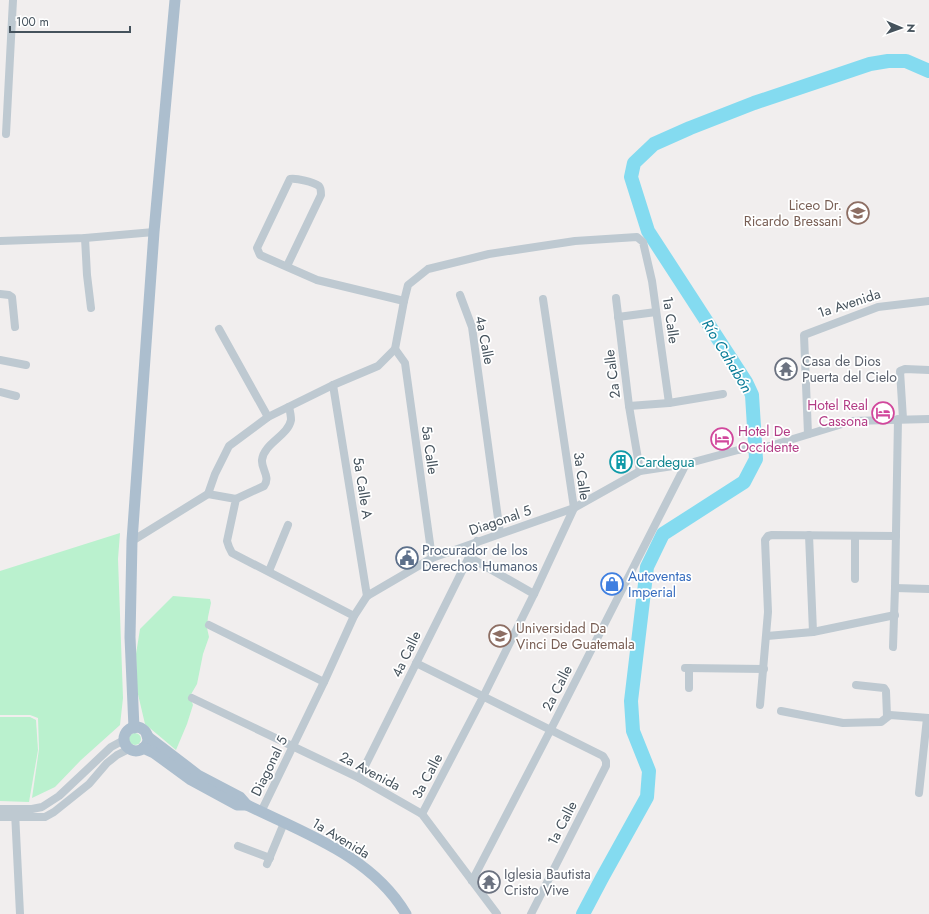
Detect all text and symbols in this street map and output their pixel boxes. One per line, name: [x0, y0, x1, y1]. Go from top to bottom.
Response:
scale bar: [10, 8, 130, 34]
north arrow: [881, 8, 921, 48]
text: 100 m: [16, 13, 49, 31]
text: N: [903, 24, 919, 33]
place label: Liceo Dr. Ricardo Bressani: [744, 195, 842, 231]
school or university icon: Liceo Dr. Ricardo Bressani: [845, 200, 871, 226]
street label: 1a Avenida: [815, 284, 883, 322]
street label: 1a Calle: [658, 295, 684, 345]
street label: 4a Calle: [471, 314, 499, 366]
water label: Río Cahabón: [696, 315, 758, 397]
street label: 2a Calle: [599, 349, 625, 399]
place label: Casa de Dios Puerta del Cielo: [802, 351, 897, 387]
temple icon: Casa de Dios Puerta del Cielo: [773, 356, 799, 382]
place label: Hotel Real Cassona: [807, 395, 868, 431]
hotel icon: Hotel Real Cassona: [870, 400, 896, 426]
place label: Hotel De Occidente: [738, 421, 799, 457]
street label: 5a Calle: [417, 424, 443, 476]
hotel icon: Hotel De Occidente: [709, 426, 735, 452]
building icon: Cardegua: [608, 449, 634, 475]
street label: 3a Calle: [569, 451, 595, 501]
place label: Cardegua: [636, 452, 694, 472]
street label: 5a Calle A: [348, 456, 378, 521]
street label: Diagonal 5: [466, 500, 534, 540]
place label: Procurador de los Derechos Humanos: [422, 540, 538, 576]
public building icon: Procurador de los Derechos Humanos: [394, 545, 420, 571]
place label: Autoventas Imperial: [628, 566, 692, 602]
shop icon: Autoventas Imperial: [599, 571, 625, 597]
place label: Universidad Da Vinci De Guatemala: [516, 618, 635, 654]
school or university icon: Universidad Da Vinci De Guatemala: [487, 623, 513, 649]
street label: 4a Calle: [386, 628, 426, 680]
street label: 2a Calle: [537, 662, 577, 714]
street label: Diagonal 5: [246, 732, 292, 800]
street label: 2a Avenida: [336, 747, 404, 795]
street label: 3a Calle: [407, 750, 447, 802]
street label: 1a Calle: [542, 797, 582, 849]
street label: 1a Avenida: [308, 813, 374, 863]
place label: Iglesia Bautista Cristo Vive: [504, 864, 591, 900]
temple icon: Iglesia Bautista Cristo Vive: [476, 869, 502, 895]

